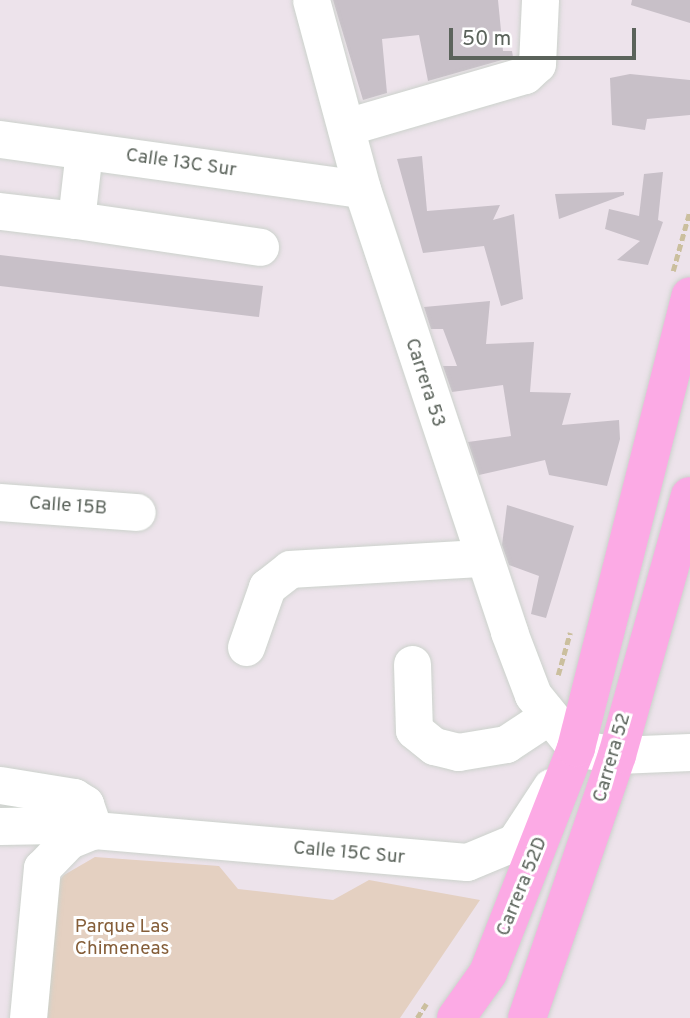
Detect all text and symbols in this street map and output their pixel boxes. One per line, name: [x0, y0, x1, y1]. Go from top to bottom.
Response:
scale bar: [452, 14, 639, 58]
text: 50 m: [462, 26, 511, 53]
street label: Calle 13C Sur: [124, 145, 238, 183]
street label: Carrera 53: [399, 336, 449, 430]
street label: Calle 15B: [28, 493, 108, 521]
street label: Carrera 52: [589, 711, 637, 805]
street label: Carrera 52D: [493, 834, 553, 940]
street label: Calle 15C Sur: [292, 838, 406, 870]
park label: Parque Las Chimeneas: [75, 917, 169, 961]

